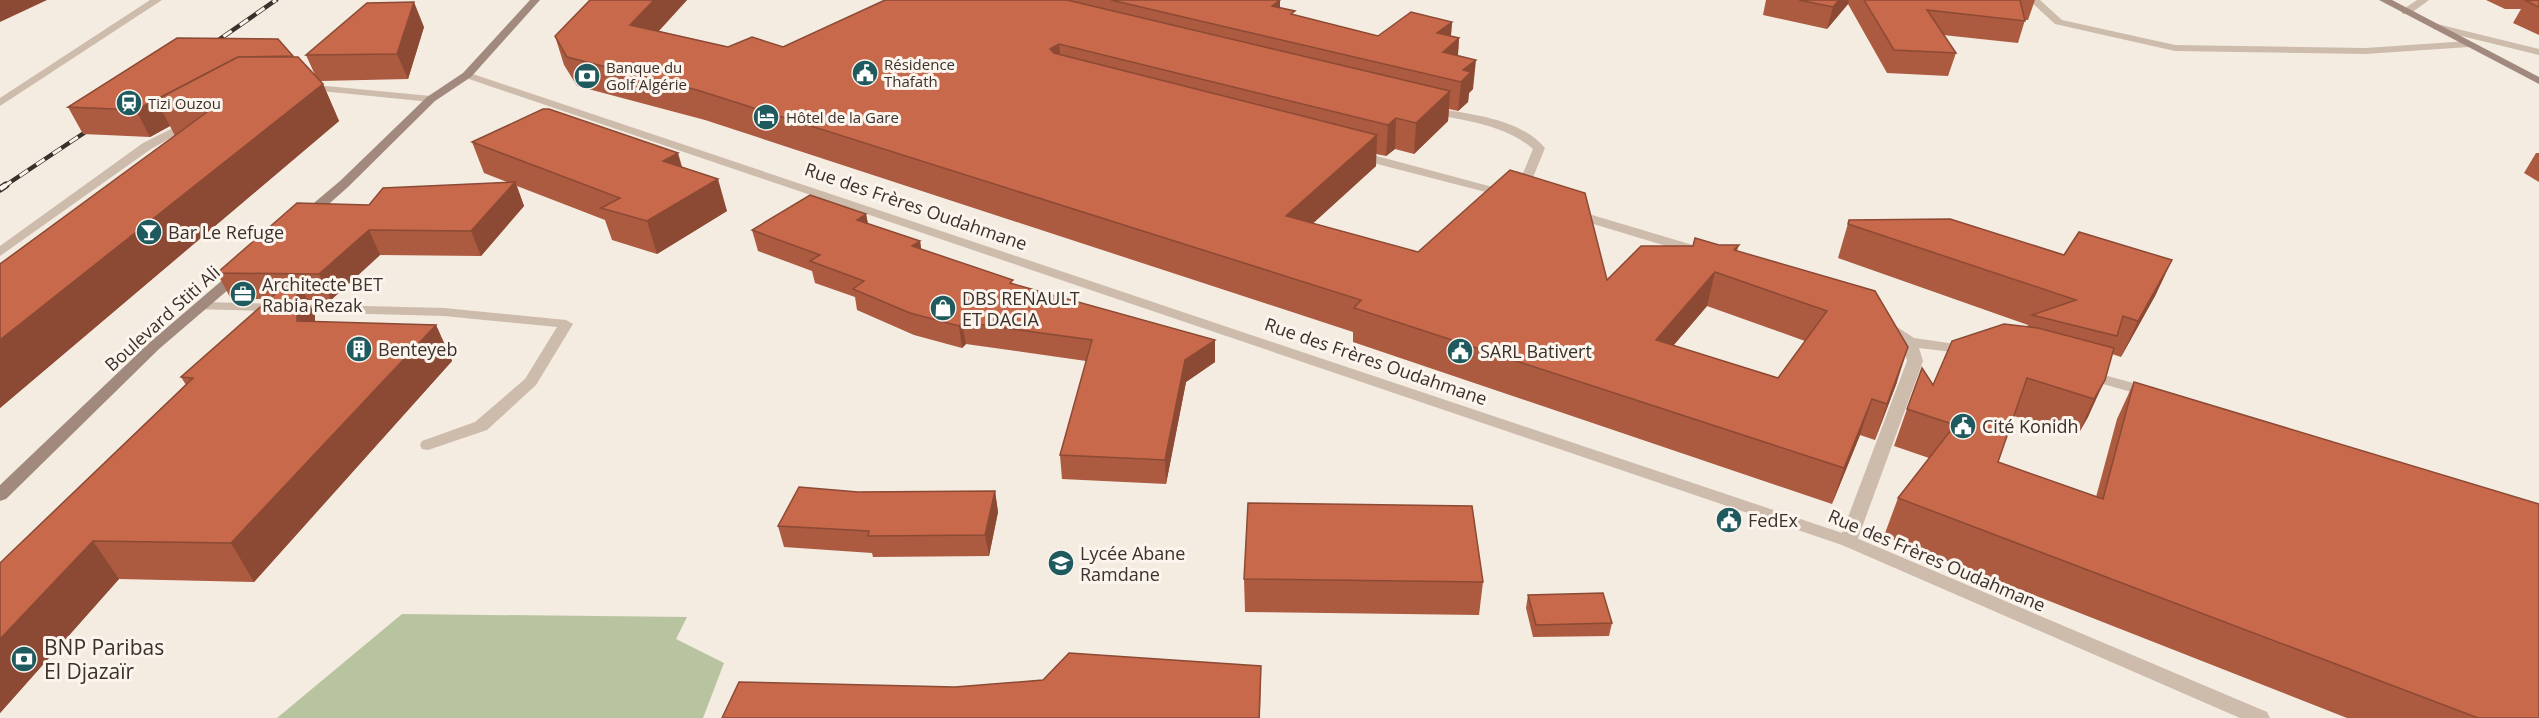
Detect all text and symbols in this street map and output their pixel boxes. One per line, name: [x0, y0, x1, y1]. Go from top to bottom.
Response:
place label: Résidence Thafath: [884, 54, 955, 91]
place label: Banque du Golf Algérie: [606, 57, 687, 94]
public building icon: Résidence Thafath: [850, 58, 880, 88]
bank icon: Banque du Golf Algérie: [572, 61, 602, 91]
station icon: Tizi Ouzou: [114, 88, 144, 118]
place label: Tizi Ouzou: [148, 93, 221, 113]
hotel icon: Hôtel de la Gare: [751, 102, 781, 132]
place label: Hôtel de la Gare: [786, 107, 899, 127]
street label: Rue des Frères Oudahmane: [802, 157, 1030, 255]
bar icon: Bar Le Refuge: [134, 217, 164, 247]
place label: Bar Le Refuge: [168, 220, 284, 244]
street label: Boulevard Stiti Ali: [99, 260, 225, 376]
place label: Architecte BET Rabia Rezak: [262, 272, 383, 317]
office icon: Architecte BET Rabia Rezak: [228, 279, 258, 309]
place label: DBS RENAULT ET DACIA: [962, 286, 1080, 331]
shop icon: DBS RENAULT ET DACIA: [928, 293, 958, 323]
street label: Rue des Frères Oudahmane: [1262, 312, 1490, 410]
building icon: Benteyeb: [344, 334, 374, 364]
public building icon: SARL Bativert: [1445, 336, 1475, 366]
place label: Benteyeb: [378, 337, 457, 361]
place label: SARL Bativert: [1480, 339, 1592, 363]
public building icon: Cité Konidh: [1948, 411, 1978, 441]
place label: Cité Konidh: [1982, 414, 2079, 438]
street label: Rue des Frères Oudahmane: [1825, 503, 2049, 617]
public building icon: FedEx: [1714, 505, 1744, 535]
place label: FedEx: [1748, 508, 1798, 532]
place label: Lycée Abane Ramdane: [1080, 541, 1185, 586]
school or university icon: Lycée Abane Ramdane: [1046, 548, 1076, 578]
place label: BNP Paribas El Djazaïr: [44, 633, 164, 685]
bank icon: BNP Paribas El Djazaïr: [9, 644, 39, 674]

